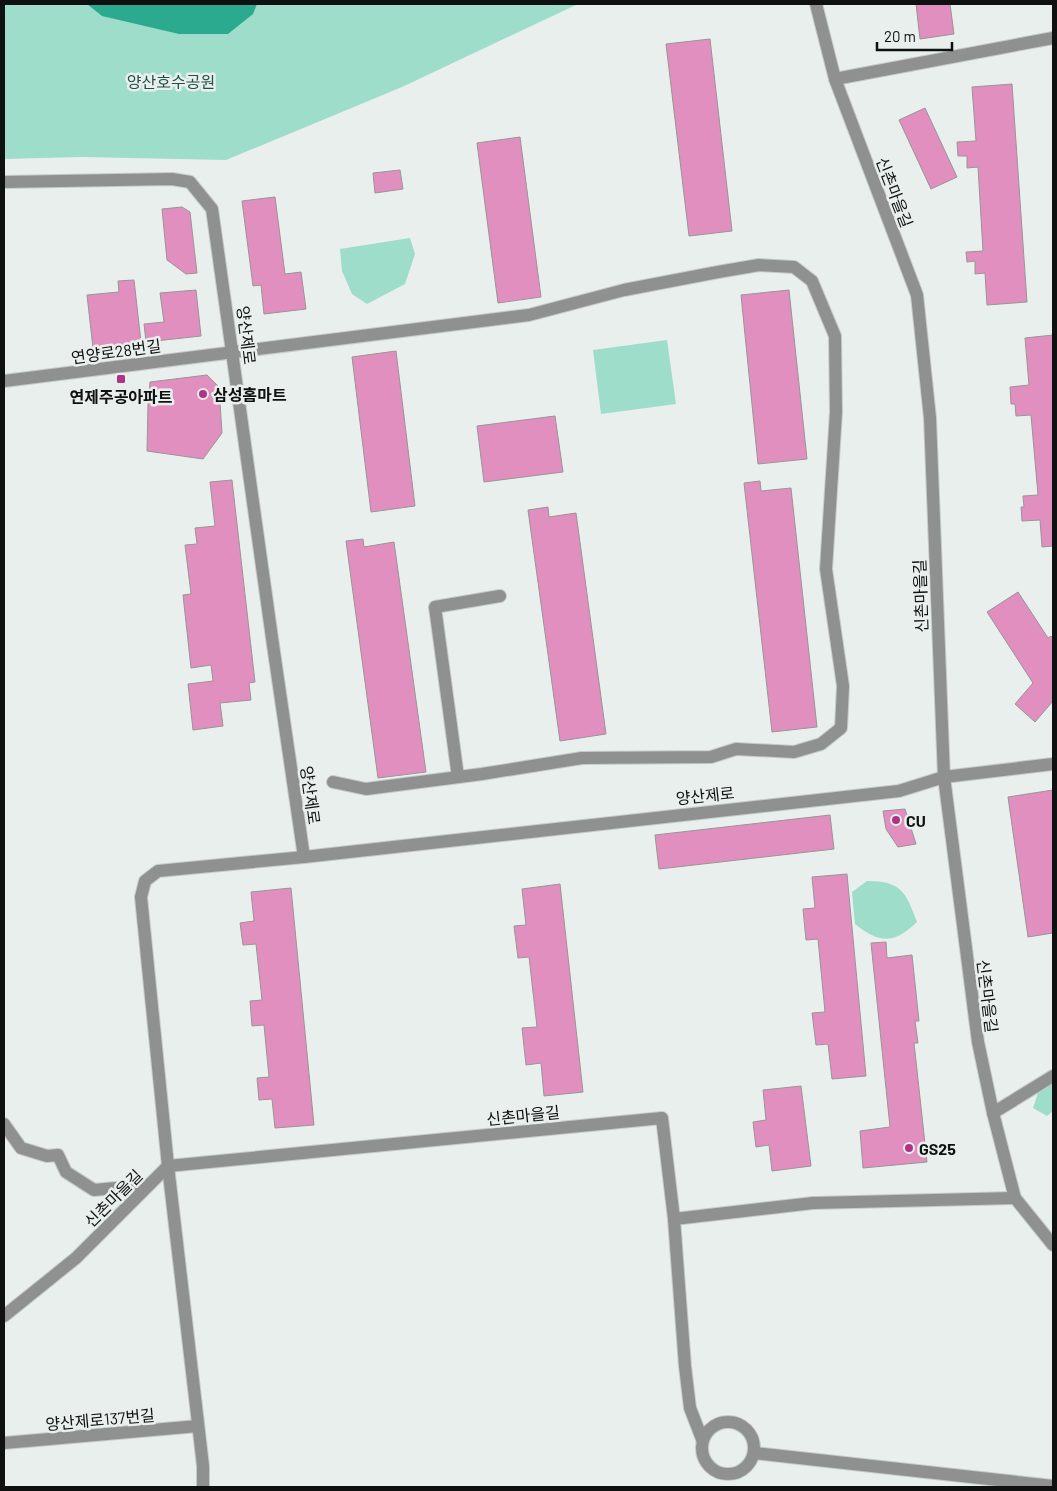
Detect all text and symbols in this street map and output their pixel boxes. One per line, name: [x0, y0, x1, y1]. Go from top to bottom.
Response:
scale bar: [877, 20, 952, 52]
text: 20 m: [884, 27, 916, 45]
park label: 양산호수공원: [127, 72, 215, 91]
street label: 신촌마을길: [873, 154, 917, 230]
street label: 양산제로: [234, 305, 260, 366]
street label: 연양로28번길: [70, 335, 162, 367]
marker: 연제주공아파트: [115, 373, 127, 385]
place label: 삼성홈마트: [213, 385, 287, 404]
place label: 연제주공아파트: [69, 387, 173, 406]
marker: 삼성홈마트: [197, 388, 209, 400]
street label: 신촌마을길: [909, 559, 931, 633]
street label: 양산제로: [297, 765, 325, 826]
street label: 양산제로: [675, 782, 736, 808]
place label: CU: [906, 811, 926, 830]
marker: CU: [890, 814, 902, 826]
street label: 신촌마을길: [974, 958, 1002, 1034]
street label: 신촌마을길: [485, 1102, 561, 1128]
place label: GS25: [919, 1139, 956, 1158]
marker: GS25: [903, 1142, 915, 1154]
street label: 신촌마을길: [80, 1165, 146, 1231]
street label: 양산제로137번길: [45, 1405, 155, 1433]

